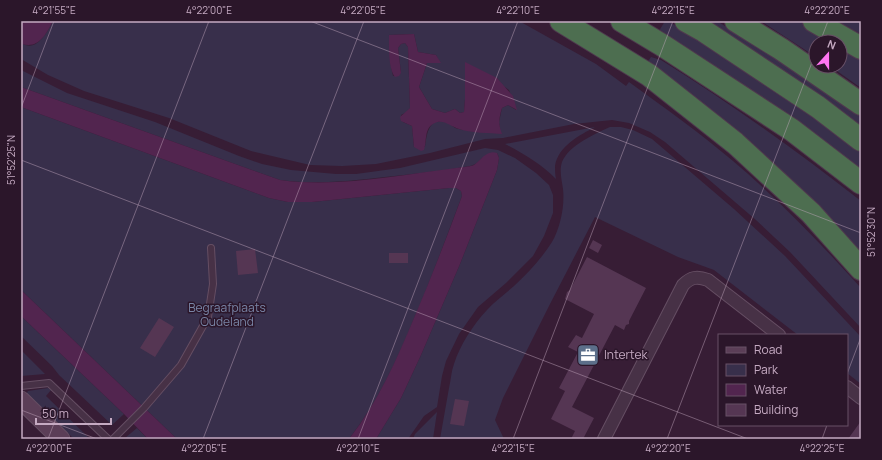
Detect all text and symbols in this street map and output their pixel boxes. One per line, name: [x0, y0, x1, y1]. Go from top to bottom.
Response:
text: 4°21'55"E: [32, 3, 76, 17]
text: 4°22'00"E: [186, 3, 232, 17]
text: 4°22'05"E: [340, 3, 386, 17]
text: 4°22'10"E: [496, 3, 540, 17]
text: 4°22'15"E: [651, 3, 695, 17]
text: 4°22'20"E: [804, 3, 850, 17]
north arrow: [808, 34, 848, 74]
text: N: [825, 36, 838, 53]
text: 51°52'25"N: [4, 135, 18, 185]
text: 51°52'30"N: [864, 207, 878, 257]
park label: Begraafplaats Oudeland: [188, 299, 266, 330]
legend: [718, 334, 848, 426]
text: Road: [754, 341, 782, 358]
office icon: Intertek: [575, 342, 601, 368]
place label: Intertek: [604, 346, 648, 363]
text: Park: [754, 361, 779, 378]
text: Water: [754, 381, 788, 398]
scale bar: [36, 400, 111, 426]
text: Building: [754, 401, 798, 418]
text: 50 m: [42, 405, 69, 422]
text: 4°22'00"E: [26, 441, 72, 455]
text: 4°22'05"E: [181, 441, 227, 455]
text: 4°22'10"E: [336, 441, 380, 455]
text: 4°22'15"E: [491, 441, 535, 455]
text: 4°22'20"E: [645, 441, 691, 455]
text: 4°22'25"E: [799, 441, 845, 455]

